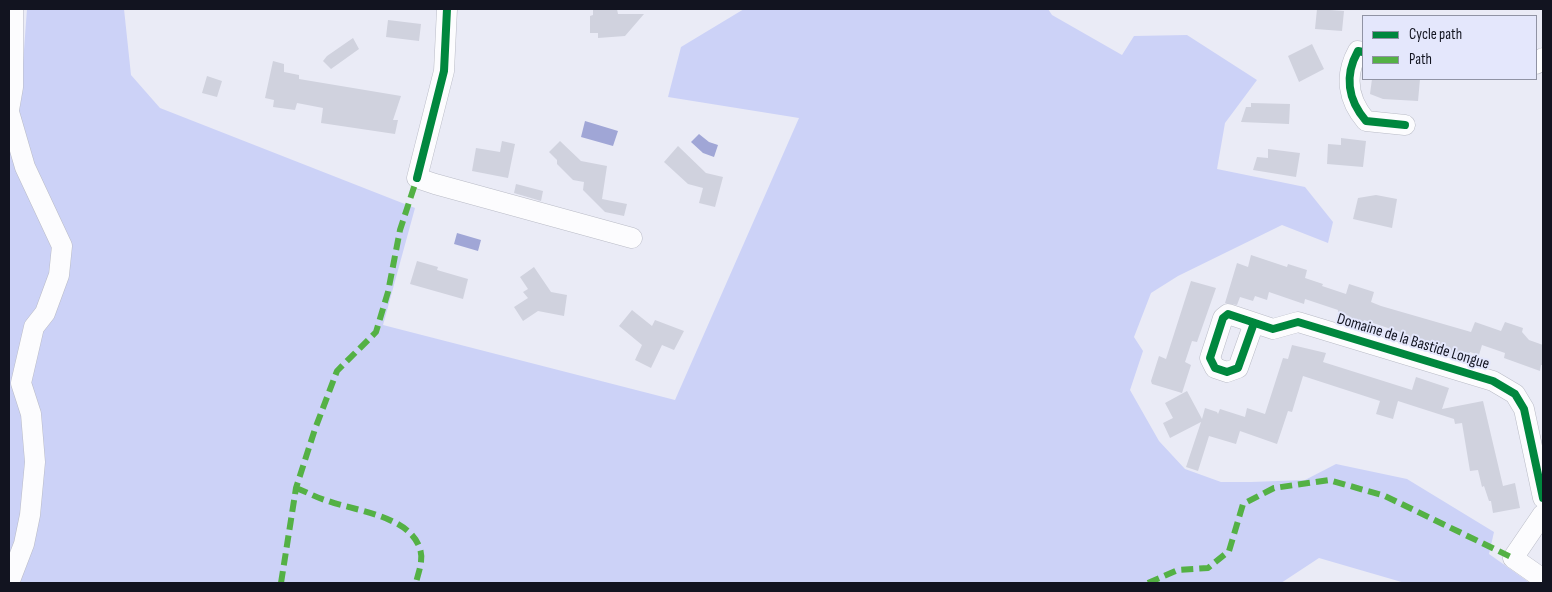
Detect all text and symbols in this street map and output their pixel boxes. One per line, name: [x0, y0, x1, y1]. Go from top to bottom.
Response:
legend: [1362, 15, 1537, 80]
text: Cycle path: [1409, 25, 1462, 44]
text: Path: [1409, 50, 1432, 69]
street label: Domaine de la Bastide Longue: [1334, 310, 1492, 374]

